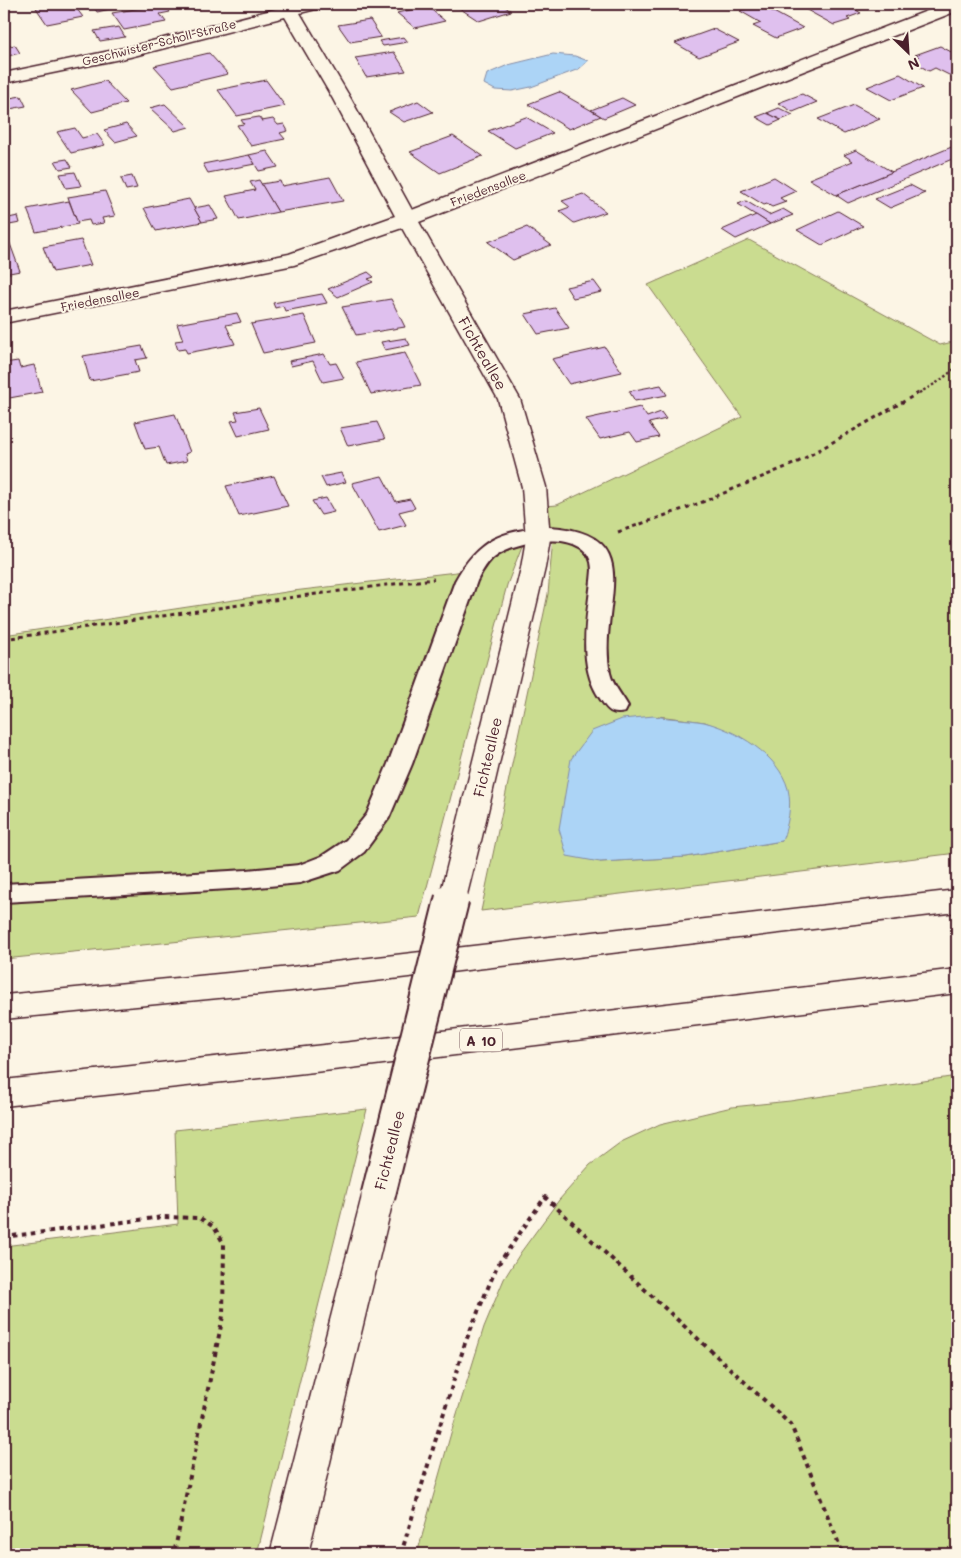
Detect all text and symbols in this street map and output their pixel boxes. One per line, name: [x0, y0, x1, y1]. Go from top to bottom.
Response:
street label: Geschwister-Scholl-Straße: [80, 15, 238, 69]
north arrow: [884, 28, 934, 78]
text: N: [905, 53, 923, 75]
street label: Friedensallee: [448, 166, 528, 210]
street label: Friedensallee: [59, 284, 141, 314]
street label: Fichteallee: [454, 313, 512, 393]
street label: Fichteallee: [468, 715, 506, 799]
road number: A 10: [460, 1028, 502, 1052]
street label: Fichteallee: [369, 1108, 409, 1192]

